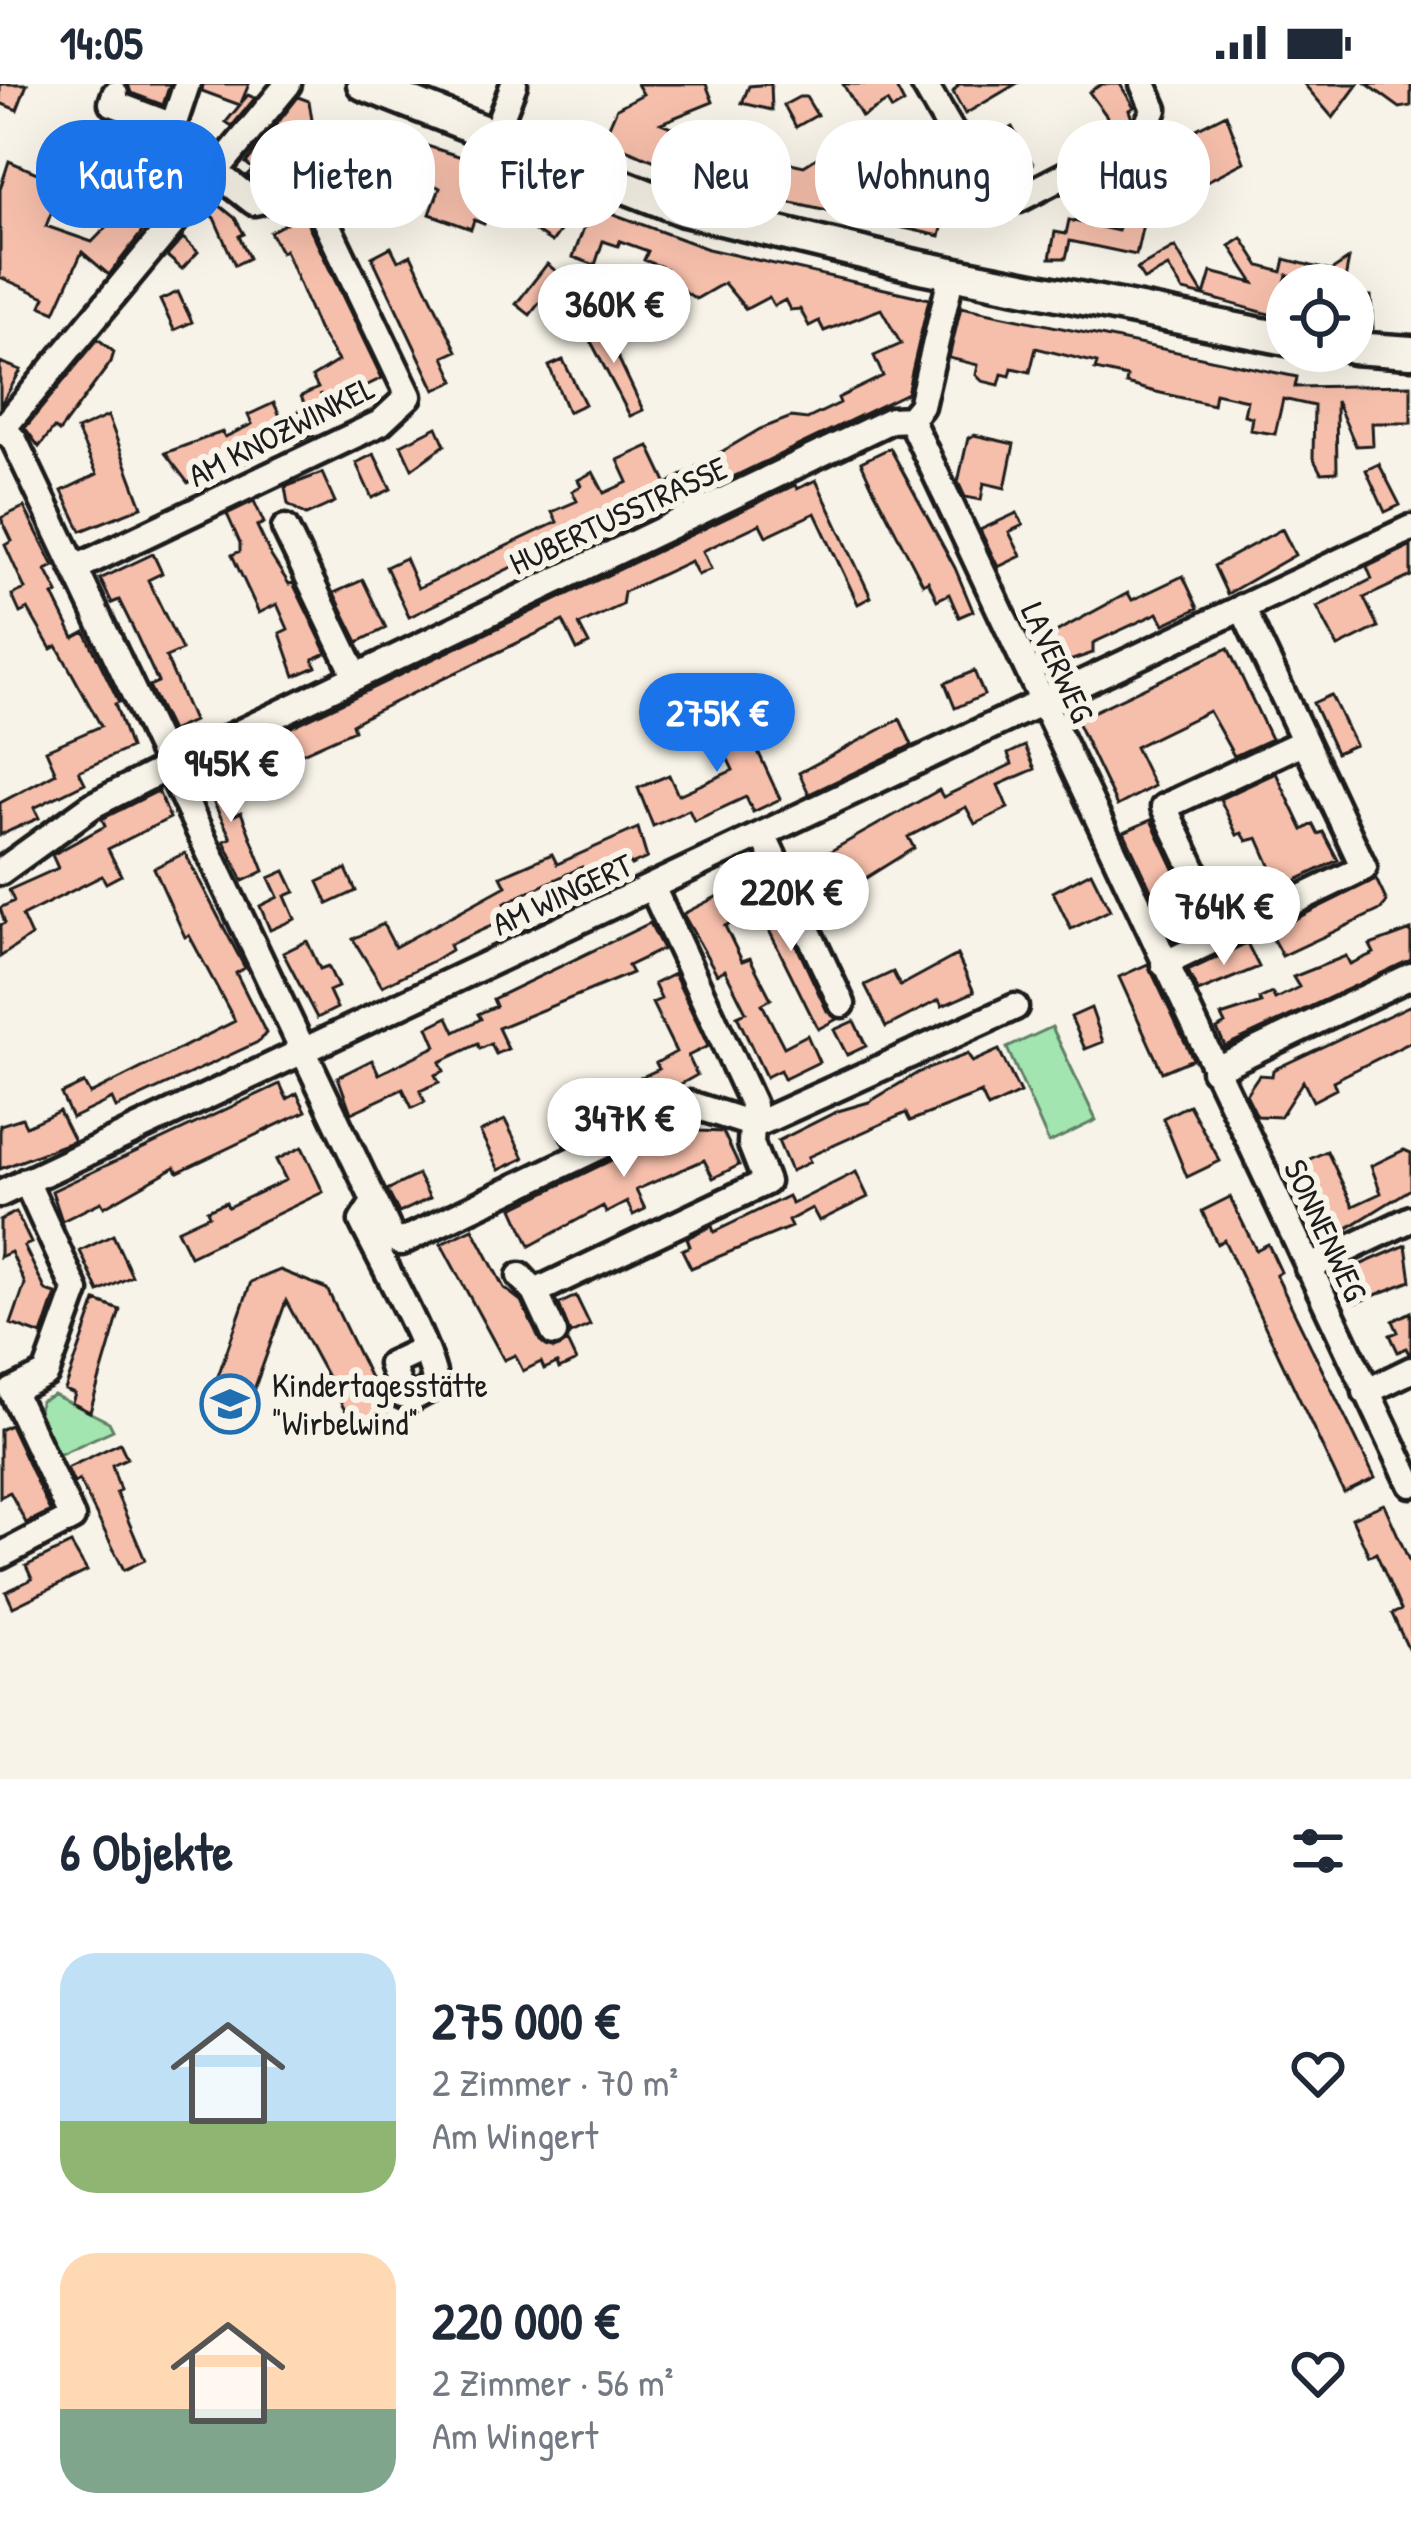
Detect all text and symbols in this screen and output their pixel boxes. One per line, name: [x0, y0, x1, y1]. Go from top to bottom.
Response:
text: 14:05: [60, 12, 143, 73]
chip: Kaufen: [36, 120, 226, 228]
chip: Mieten: [250, 120, 435, 228]
chip: Filter: [459, 120, 627, 228]
chip: Neu: [651, 120, 791, 228]
chip: Wohnung: [815, 120, 1033, 228]
chip: Haus: [1057, 120, 1210, 228]
pin: 360K €: [516, 264, 712, 366]
map controls: [1266, 264, 1374, 372]
button: locate: [1266, 264, 1374, 372]
text: 360K €: [565, 276, 663, 329]
street label: AM KNOZWINKEL: [181, 365, 381, 497]
street label: HUBERTUSSTRASSE: [502, 445, 734, 585]
street label: LAVERWEG: [1011, 595, 1105, 729]
pin: 275K €: [619, 673, 815, 775]
text: 275K €: [666, 685, 768, 738]
pin: 945K €: [133, 723, 329, 825]
text: 945K €: [184, 735, 278, 788]
street label: AM WINGERT: [485, 842, 640, 946]
pin: 220K €: [693, 852, 889, 954]
text: 220K €: [740, 864, 842, 917]
pin: 764K €: [1126, 866, 1322, 968]
text: 764K €: [1175, 878, 1273, 931]
pin: 347K €: [526, 1078, 722, 1180]
text: 347K €: [574, 1090, 674, 1143]
street label: SONNENWEG: [1274, 1152, 1378, 1308]
place label: Kindertagesstätte "Wirbelwind": [272, 1363, 488, 1445]
school or university icon: Kindertagesstätte "Wirbelwind": [199, 1373, 261, 1435]
text: 6 Objekte: [60, 1817, 233, 1886]
icon: filters: [1285, 1818, 1351, 1884]
text: 275 000 €: [432, 1986, 619, 2055]
icon: home: [156, 2001, 300, 2145]
icon: heart: [1285, 2040, 1351, 2106]
text: 2 Zimmer · 70 m²: [432, 2055, 678, 2108]
text: Am Wingert: [432, 2108, 598, 2161]
text: 220 000 €: [432, 2286, 619, 2355]
icon: home: [156, 2301, 300, 2445]
icon: heart: [1285, 2340, 1351, 2406]
text: 2 Zimmer · 56 m²: [432, 2355, 674, 2408]
text: Am Wingert: [432, 2408, 598, 2461]

